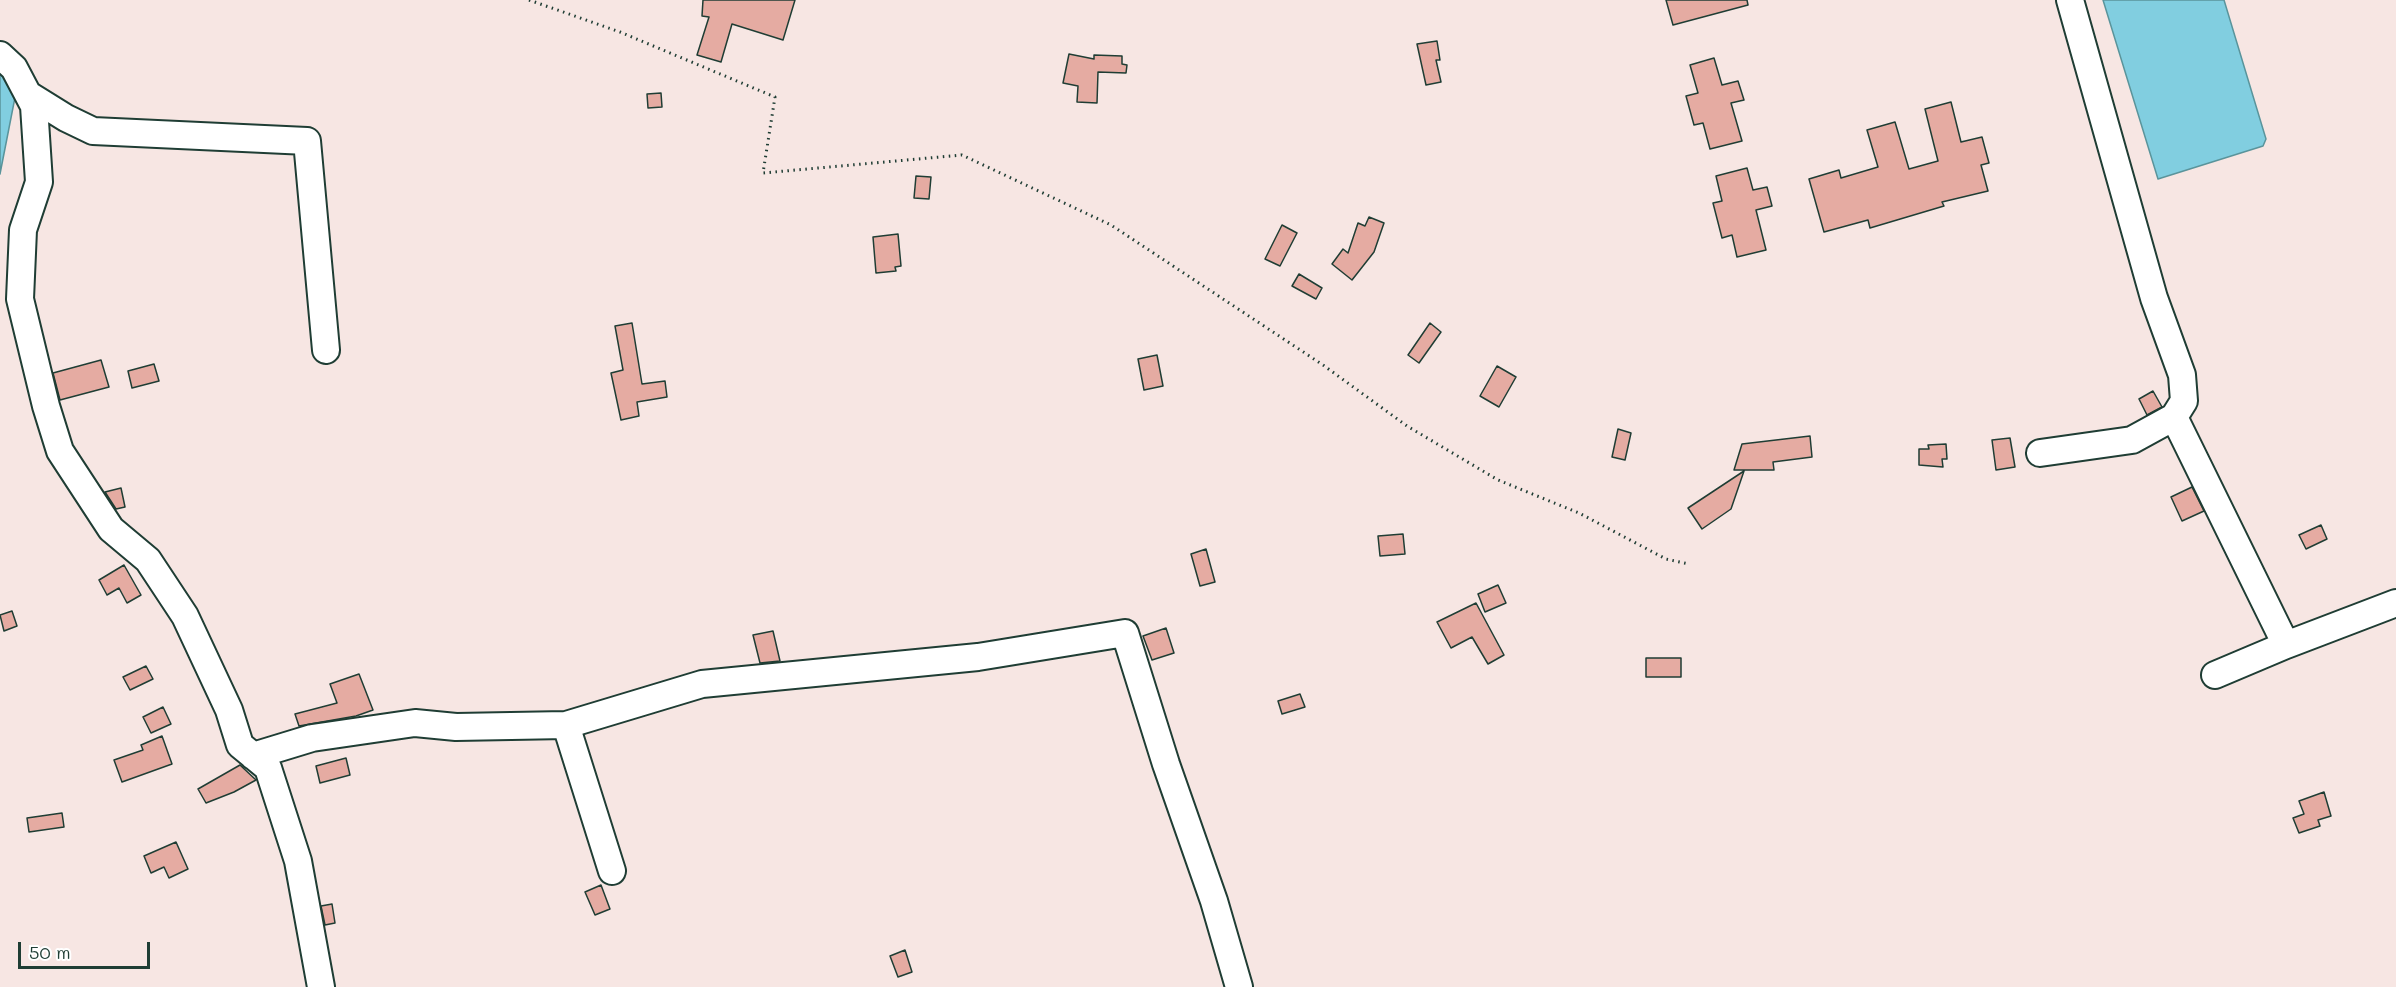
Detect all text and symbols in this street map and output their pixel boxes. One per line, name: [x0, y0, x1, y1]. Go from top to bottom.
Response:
scale bar: [21, 930, 153, 968]
text: 50 m: [29, 940, 71, 964]

